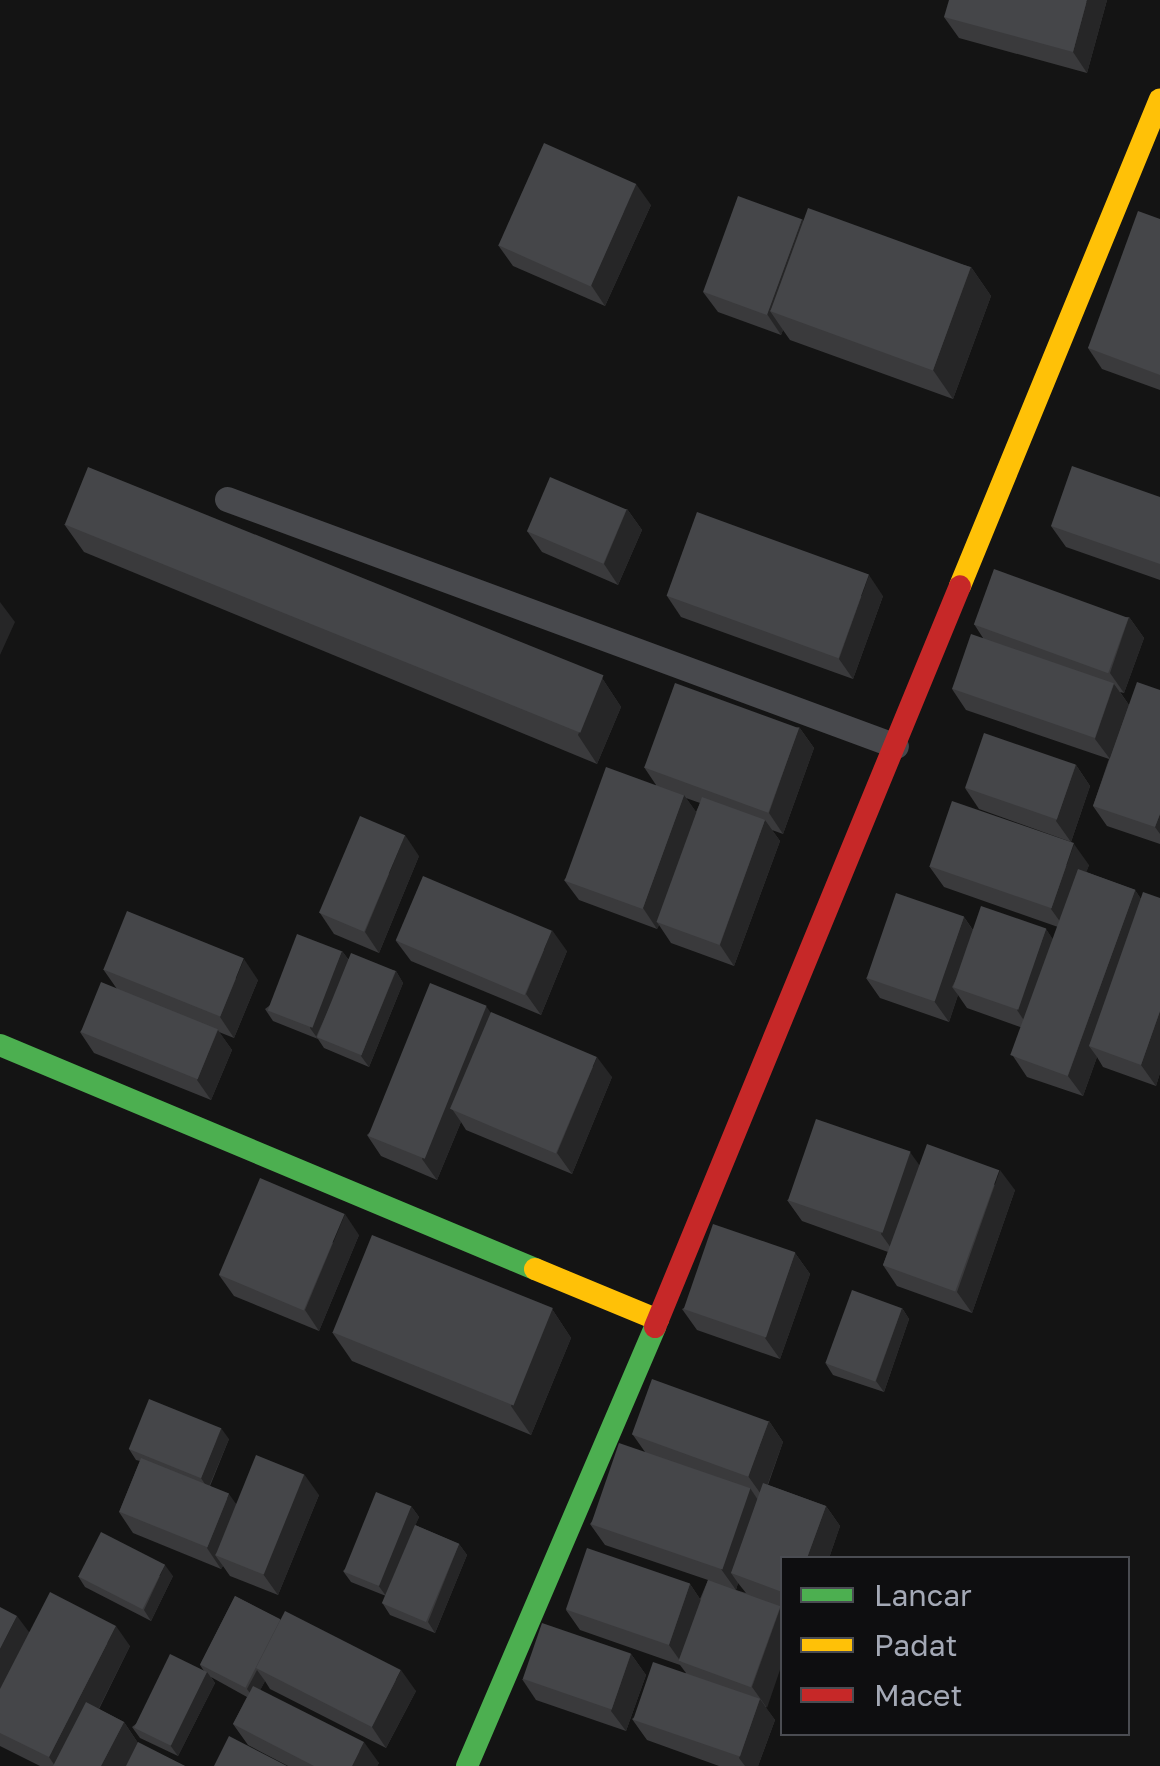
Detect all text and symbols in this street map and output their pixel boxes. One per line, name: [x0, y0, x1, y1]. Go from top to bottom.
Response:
legend: [780, 1556, 1130, 1736]
text: Lancar: [874, 1577, 972, 1613]
text: Padat: [874, 1627, 957, 1663]
text: Macet: [874, 1677, 963, 1713]

